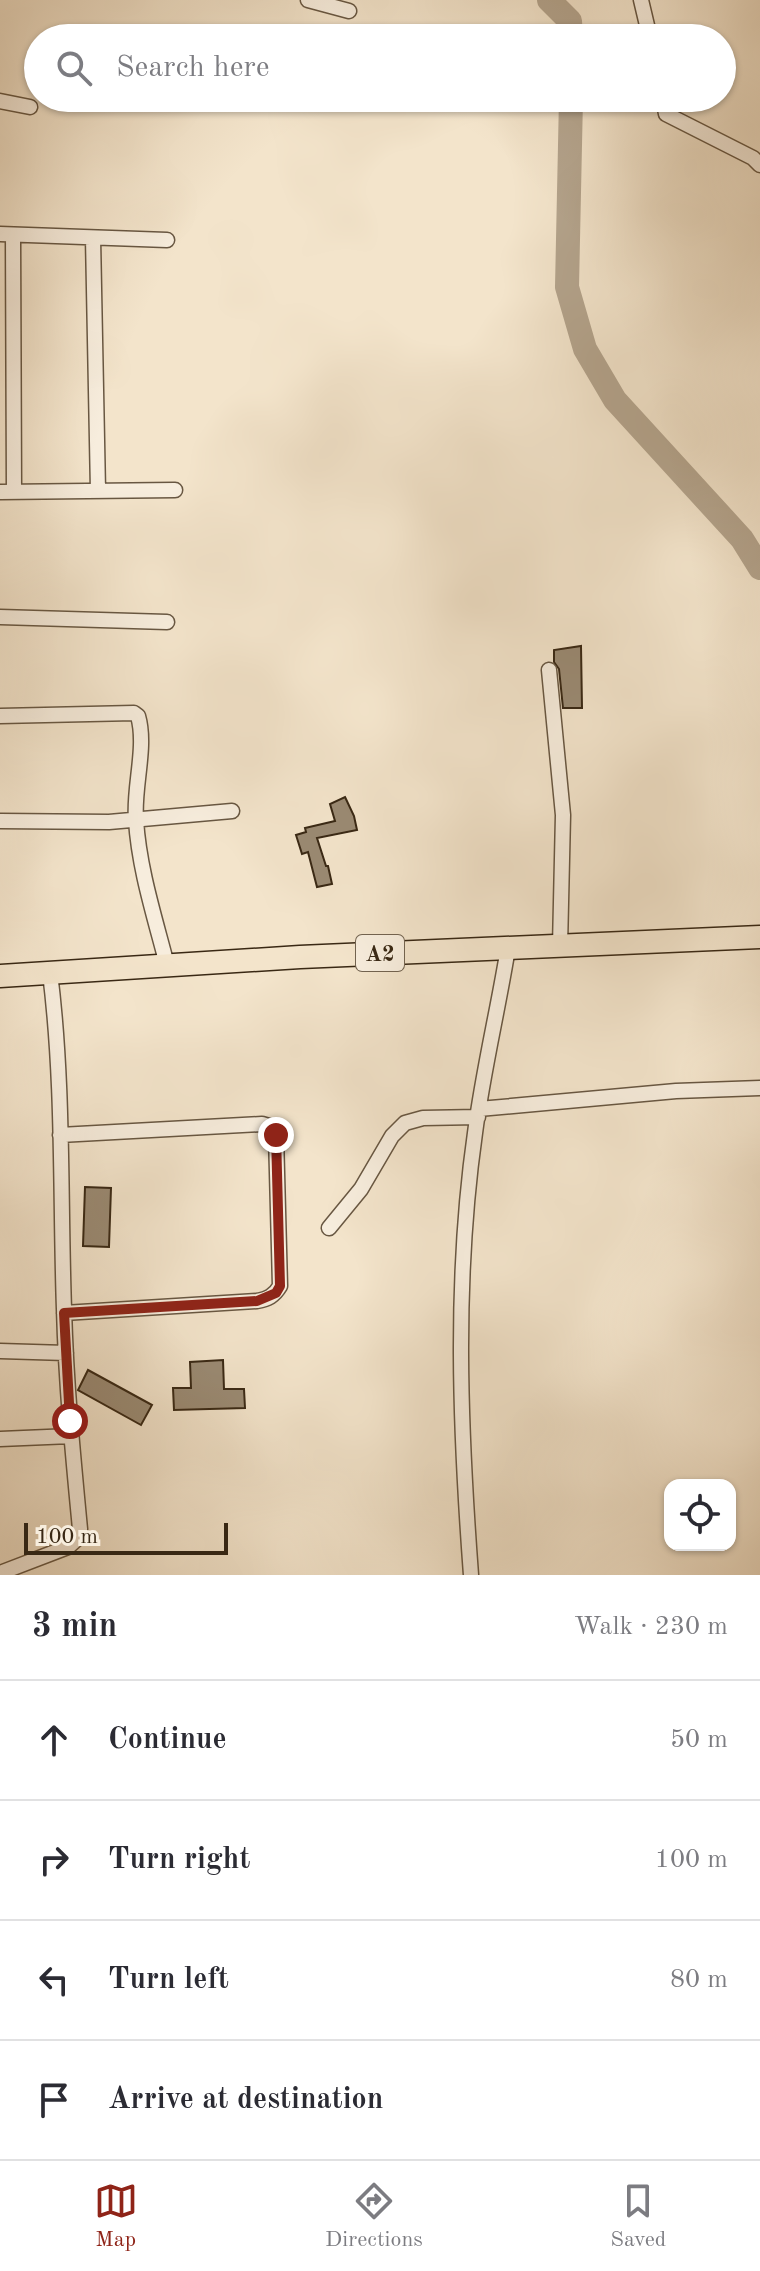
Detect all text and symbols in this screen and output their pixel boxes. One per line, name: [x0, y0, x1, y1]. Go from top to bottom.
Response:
search box: [24, 24, 736, 112]
icon: search: [52, 46, 96, 90]
text: Search here: [116, 53, 270, 83]
road number: A2: [356, 935, 404, 971]
route end: [258, 1117, 294, 1153]
route start: [52, 1403, 88, 1439]
map controls: [664, 1479, 736, 1551]
button: locate: [664, 1479, 736, 1551]
scale bar: [24, 1519, 228, 1555]
text: 100 m: [36, 1526, 98, 1548]
text: 3 min: [32, 1610, 117, 1644]
text: Walk · 230 m: [574, 1614, 728, 1640]
icon: ahead: [32, 1718, 76, 1762]
text: Continue: [108, 1725, 227, 1755]
text: 50 m: [670, 1727, 728, 1753]
icon: right: [32, 1838, 76, 1882]
text: Turn right: [108, 1845, 250, 1875]
text: 100 m: [655, 1847, 728, 1873]
icon: left: [32, 1958, 76, 2002]
text: Turn left: [108, 1965, 229, 1995]
text: 80 m: [670, 1967, 728, 1993]
icon: arrive: [32, 2078, 76, 2122]
text: Arrive at destination: [108, 2085, 383, 2115]
tab: Map: [94, 2179, 138, 2254]
tab: Directions: [325, 2179, 423, 2254]
tab: Saved: [610, 2179, 666, 2254]

